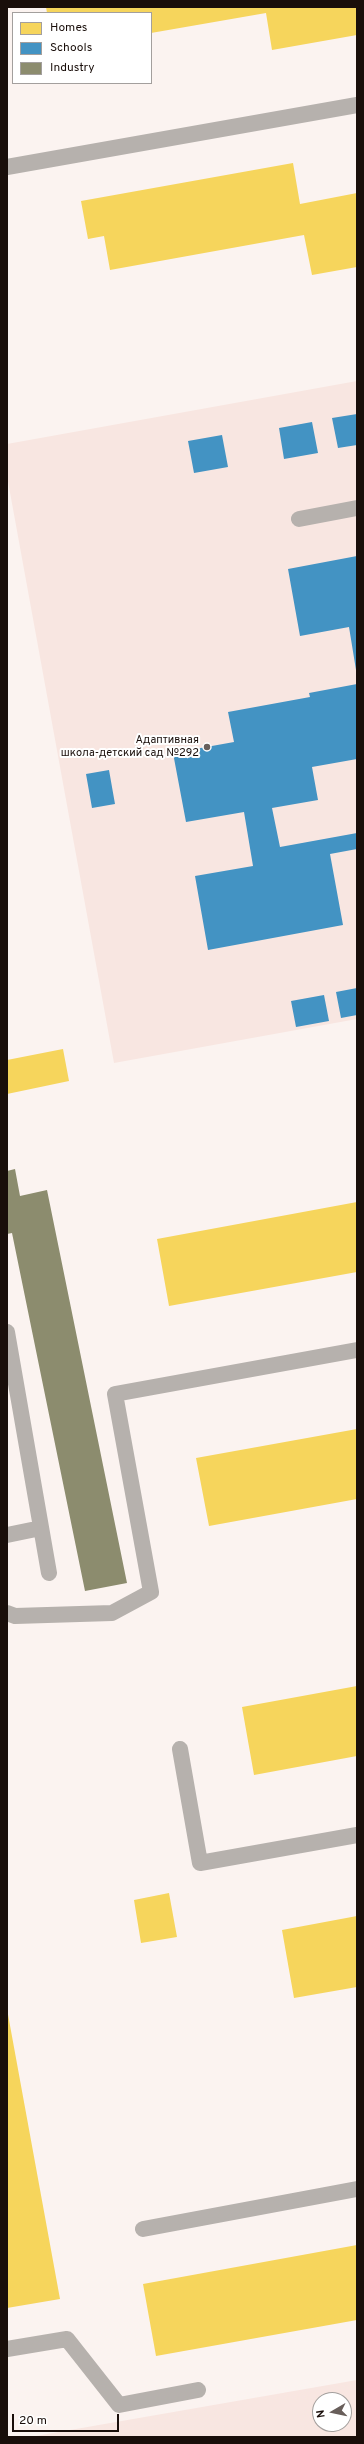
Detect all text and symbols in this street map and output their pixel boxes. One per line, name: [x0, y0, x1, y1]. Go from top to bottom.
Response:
legend: [12, 12, 152, 84]
text: Homes: [50, 20, 87, 36]
text: Schools: [50, 40, 92, 56]
text: Industry: [50, 60, 95, 76]
place label: Адаптивная школа-детский сад №292: [61, 734, 199, 760]
marker: Адаптивная школа-детский сад №292: [202, 742, 212, 752]
north arrow: [312, 2392, 352, 2432]
scale bar: [14, 2406, 121, 2432]
text: N: [314, 2409, 329, 2419]
text: 20 m: [19, 2413, 47, 2429]

